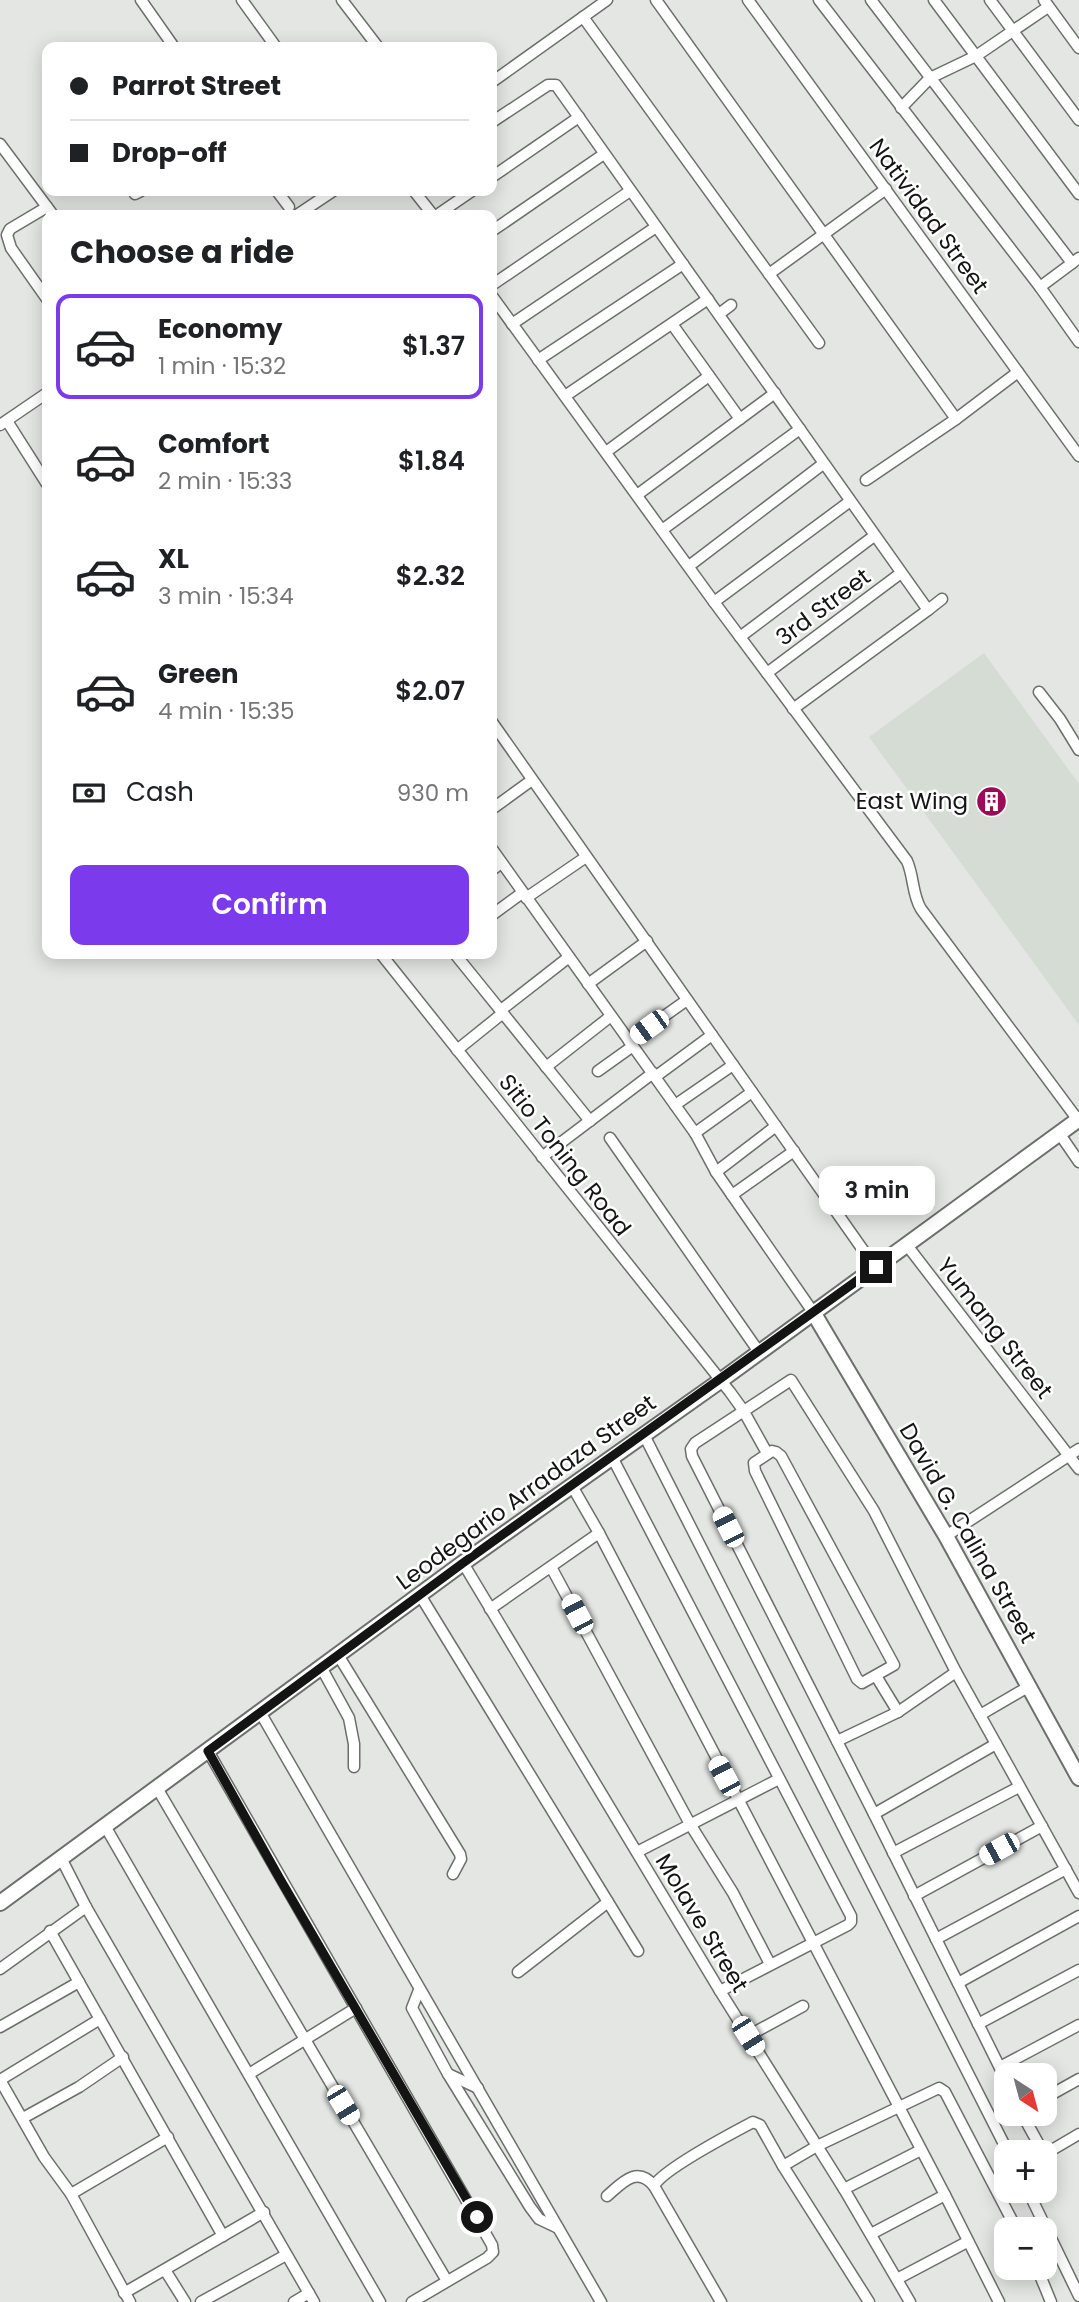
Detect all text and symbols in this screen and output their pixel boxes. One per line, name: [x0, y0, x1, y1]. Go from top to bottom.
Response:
text: Parrot Street: [112, 68, 281, 104]
street label: Natividad Street: [862, 132, 996, 300]
text: Drop-off: [112, 135, 227, 171]
text: Choose a ride: [70, 229, 294, 274]
text: Economy: [158, 311, 282, 347]
icon: car: [74, 315, 137, 378]
text: $1.37: [402, 328, 465, 364]
text: 1 min · 15:32: [158, 350, 286, 382]
text: Comfort: [158, 426, 270, 462]
icon: car: [74, 430, 137, 493]
text: $1.84: [398, 443, 465, 479]
text: 2 min · 15:33: [158, 465, 292, 497]
text: XL: [158, 541, 189, 577]
icon: car: [74, 545, 137, 608]
text: $2.32: [396, 558, 465, 594]
street label: 3rd Street: [769, 561, 877, 653]
text: 3 min · 15:34: [158, 580, 294, 612]
text: Green: [158, 656, 239, 692]
icon: car: [74, 660, 137, 723]
text: $2.07: [395, 673, 465, 709]
text: 4 min · 15:35: [158, 695, 295, 727]
icon: cash: [70, 774, 108, 812]
text: Cash: [126, 774, 194, 810]
text: 930 m: [397, 777, 469, 809]
building icon: East Wing: [974, 784, 1008, 818]
place label: East Wing: [856, 785, 968, 817]
button: Confirm: [70, 865, 469, 945]
car: [626, 1006, 673, 1048]
street label: Sitio Toning Road: [491, 1067, 639, 1243]
callout: 3 min: [818, 1166, 934, 1214]
text: 3 min: [845, 1174, 909, 1206]
route end: [860, 1251, 892, 1283]
street label: Yumang Street: [930, 1251, 1060, 1405]
street label: Leodegario Arradaza Street: [390, 1387, 662, 1597]
street label: David G. Calina Street: [892, 1417, 1044, 1649]
car: [710, 1504, 747, 1550]
car: [558, 1591, 597, 1637]
car: [705, 1753, 744, 1799]
car: [976, 1830, 1023, 1868]
street label: Molave Street: [648, 1848, 756, 1998]
car: [728, 2013, 769, 2059]
north arrow: [994, 2063, 1057, 2126]
map controls: [994, 2063, 1057, 2280]
car: [324, 2082, 363, 2128]
button: +: [994, 2140, 1057, 2203]
route start: [461, 2201, 493, 2233]
button: −: [994, 2217, 1057, 2280]

